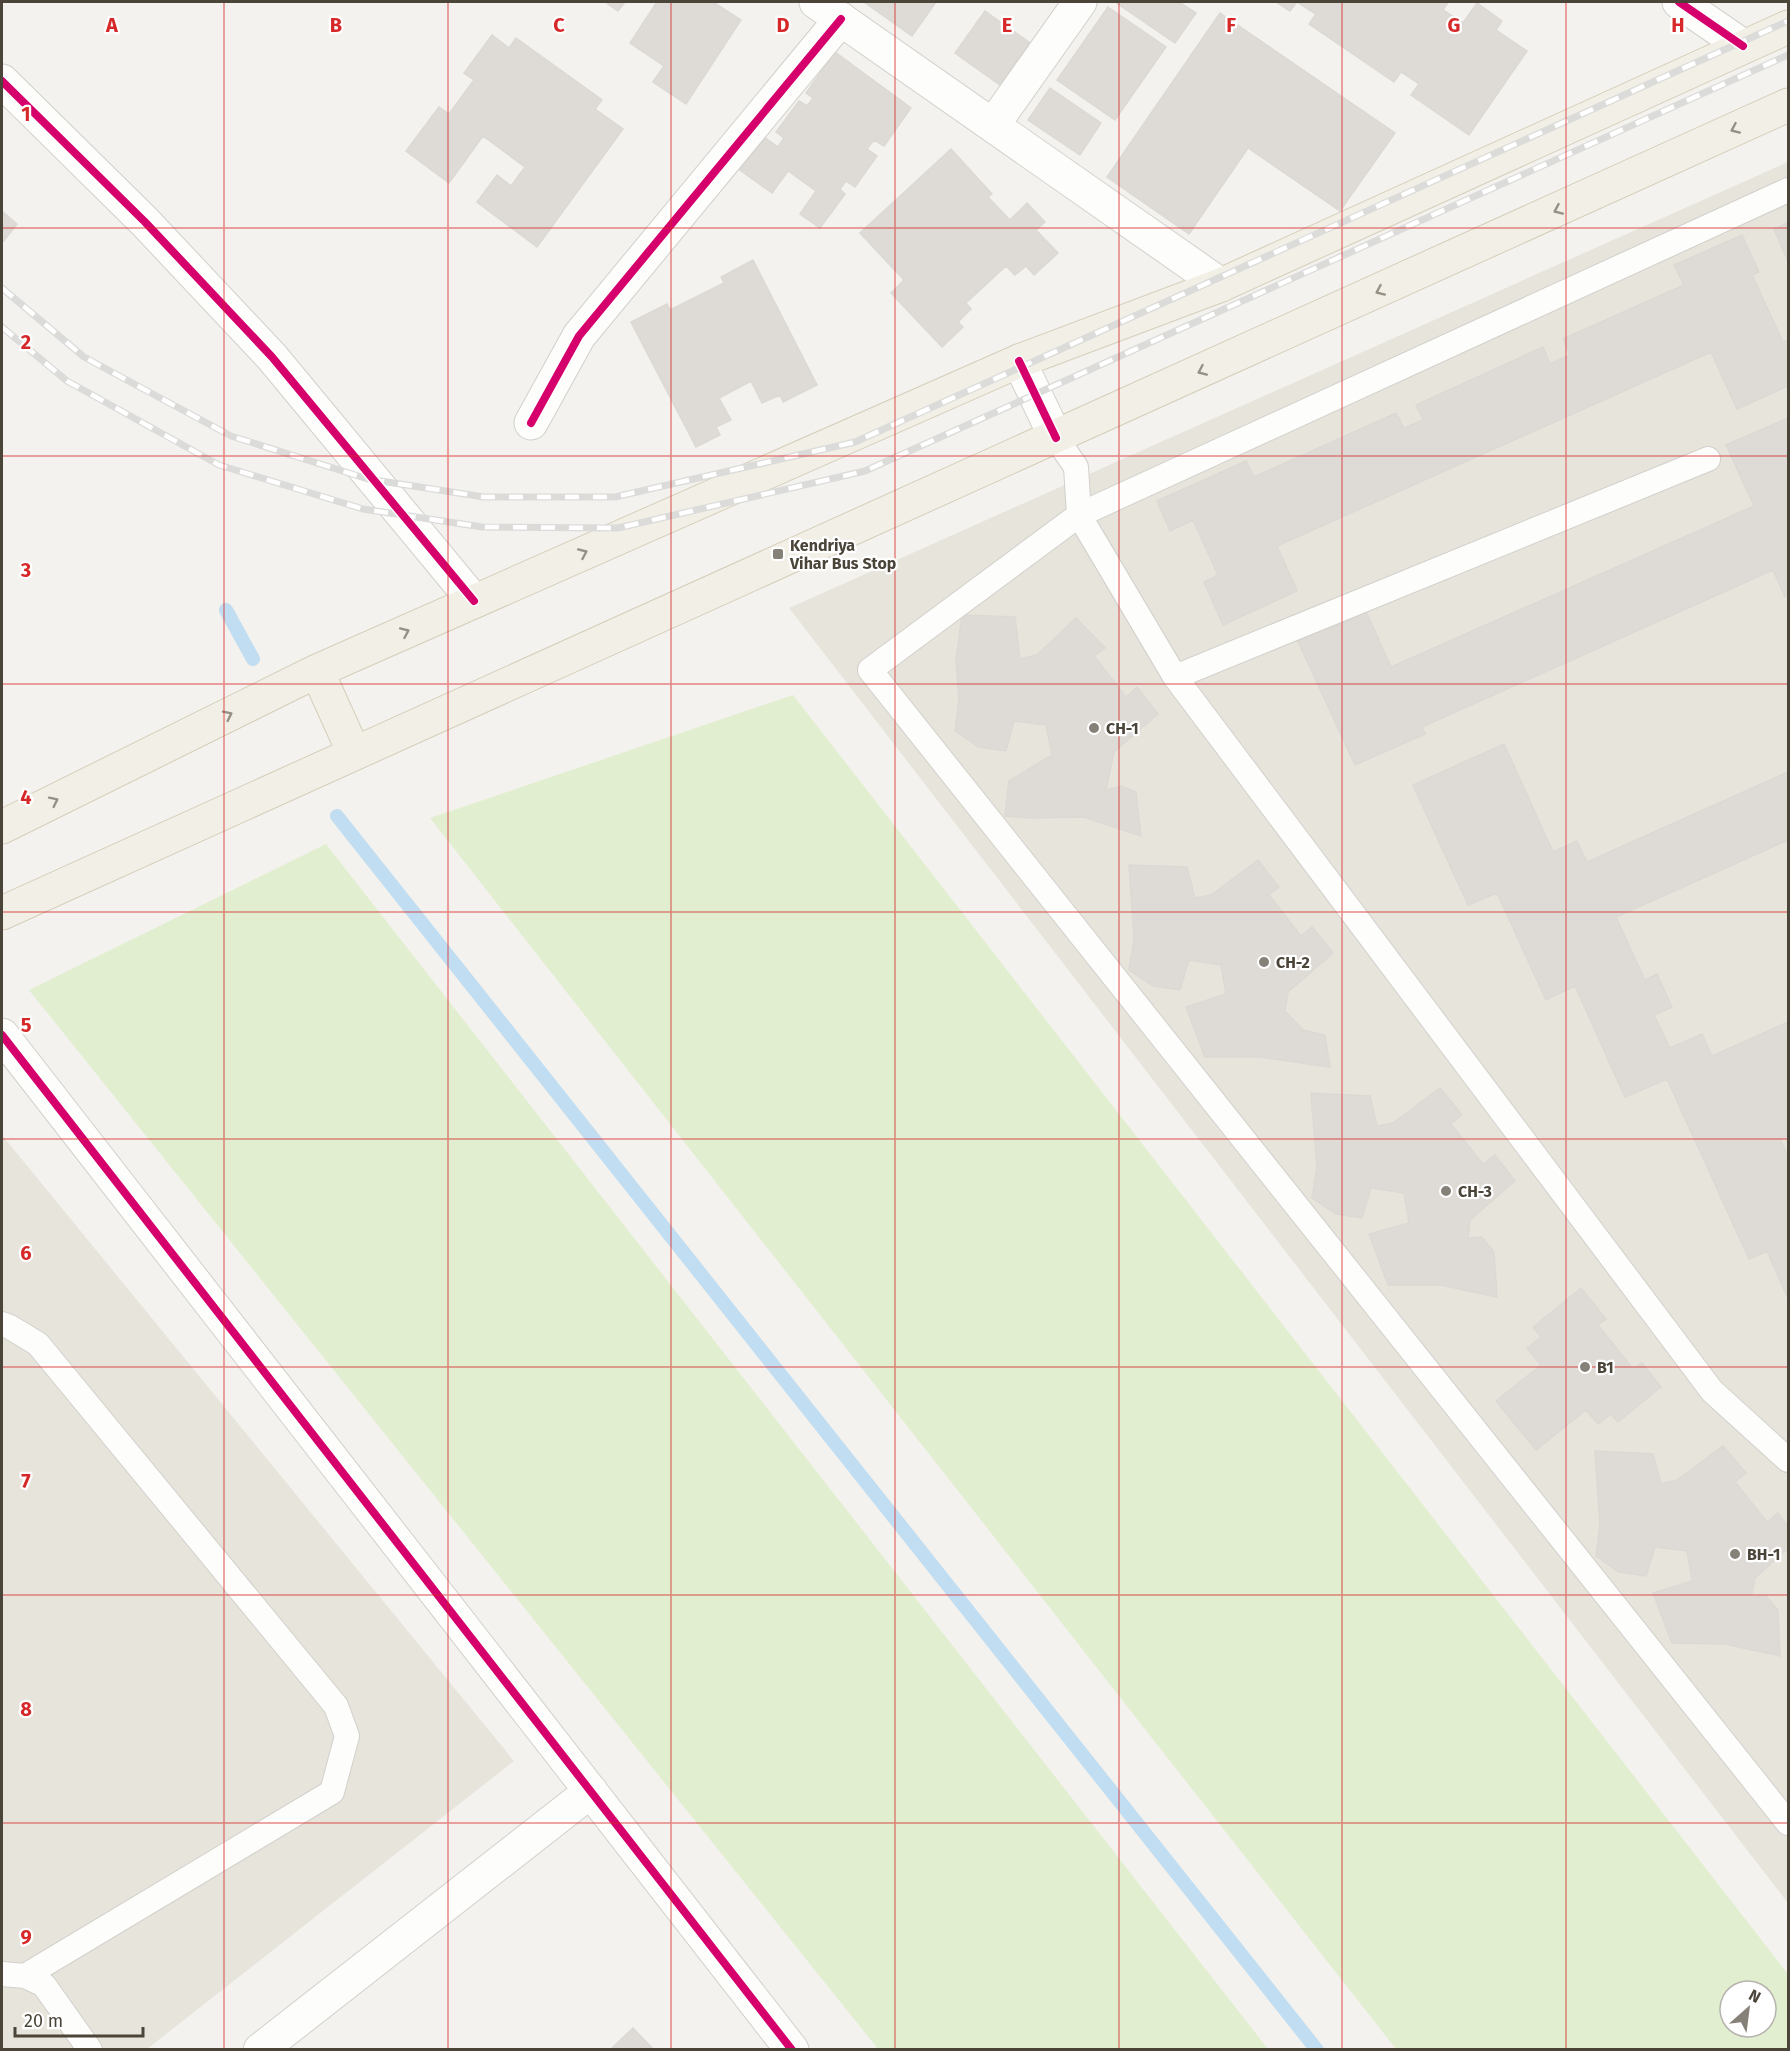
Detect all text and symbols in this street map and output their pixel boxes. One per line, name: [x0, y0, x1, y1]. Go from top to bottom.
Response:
text: A: [105, 13, 119, 37]
text: B: [330, 13, 342, 37]
text: C: [553, 13, 565, 37]
text: D: [776, 13, 790, 37]
text: E: [1002, 13, 1012, 37]
text: F: [1226, 13, 1236, 37]
text: G: [1448, 13, 1460, 37]
text: H: [1671, 13, 1685, 37]
text: 1: [21, 102, 31, 126]
one-way arrow: [1731, 122, 1742, 134]
one-way arrow: [1553, 203, 1564, 215]
one-way arrow: [1375, 283, 1386, 295]
text: 2: [21, 330, 31, 354]
one-way arrow: [1198, 364, 1209, 376]
place label: Kendriya Vihar Bus Stop: [789, 536, 896, 573]
marker: Kendriya Vihar Bus Stop: [771, 547, 785, 561]
one-way arrow: [577, 548, 588, 560]
text: 3: [20, 558, 31, 582]
one-way arrow: [399, 627, 410, 639]
one-way arrow: [222, 710, 233, 722]
place label: CH-1: [1106, 719, 1139, 738]
marker: CH-1: [1087, 721, 1101, 735]
text: 4: [20, 785, 32, 809]
one-way arrow: [47, 797, 58, 809]
place label: CH-2: [1276, 953, 1310, 972]
marker: CH-2: [1257, 955, 1271, 969]
text: 5: [21, 1013, 32, 1037]
place label: CH-3: [1458, 1182, 1492, 1201]
marker: CH-3: [1439, 1184, 1453, 1198]
text: 6: [20, 1241, 32, 1265]
place label: B1: [1597, 1358, 1614, 1377]
marker: B1: [1578, 1360, 1592, 1374]
text: 7: [21, 1469, 31, 1493]
place label: BH-1: [1747, 1545, 1780, 1564]
marker: BH-1: [1728, 1547, 1742, 1561]
text: 8: [20, 1697, 32, 1721]
text: 9: [20, 1925, 32, 1949]
north arrow: [1718, 1979, 1778, 2039]
text: N: [1746, 1985, 1764, 2007]
scale bar: [15, 2000, 142, 2038]
text: 20 m: [24, 2010, 63, 2032]

